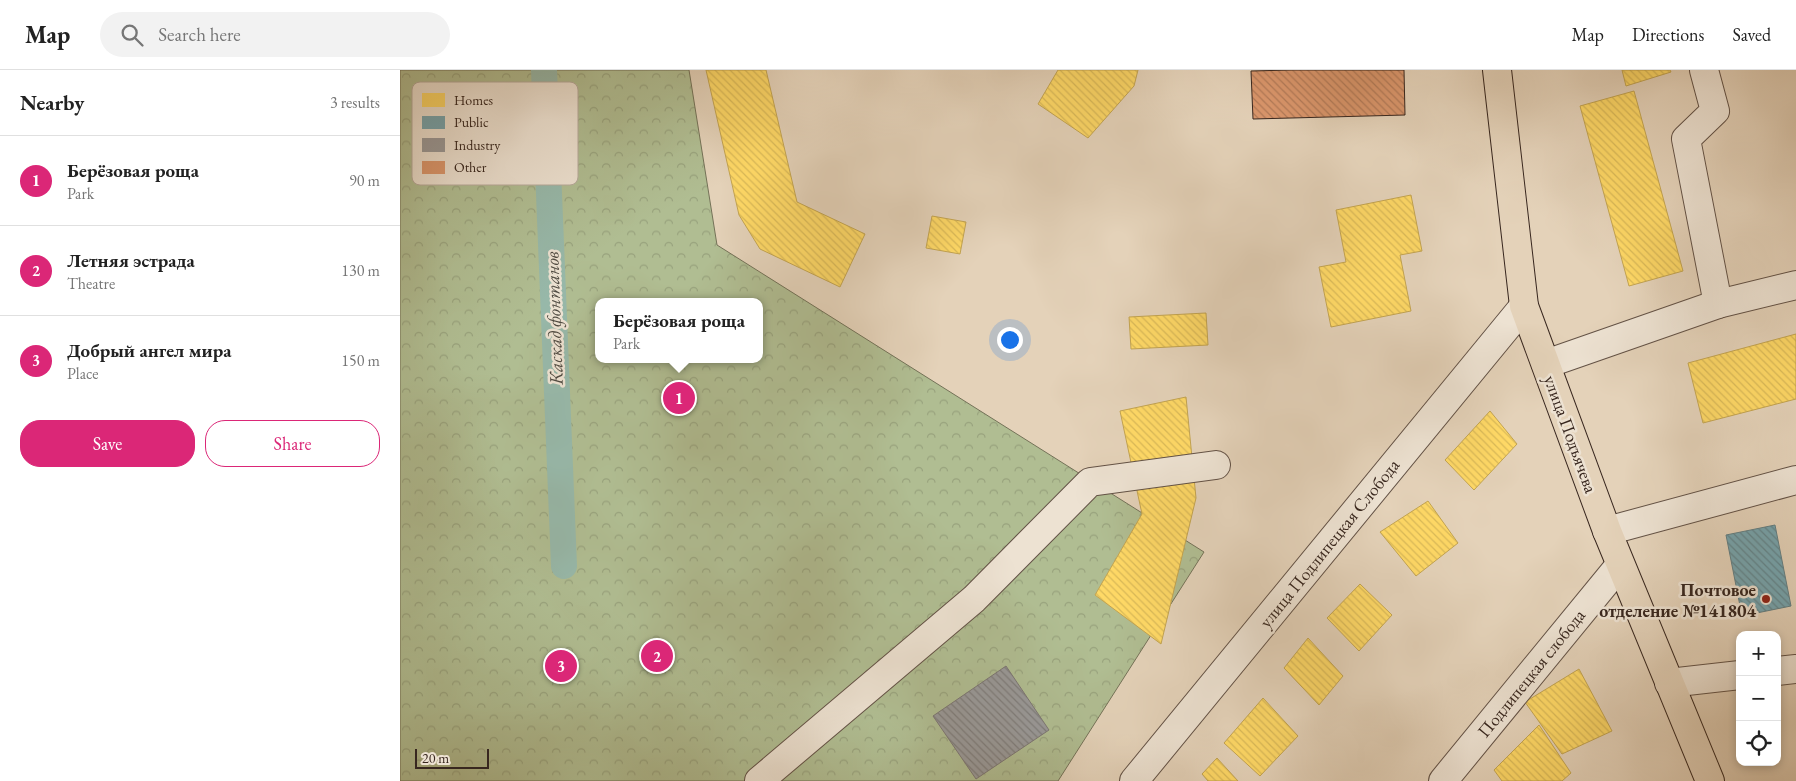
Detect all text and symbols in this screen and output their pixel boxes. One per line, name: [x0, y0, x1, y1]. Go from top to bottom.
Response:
search box: [100, 12, 450, 57]
text: Map: [25, 19, 70, 50]
icon: search: [118, 21, 146, 49]
text: Search here: [158, 22, 241, 47]
text: Map: [1572, 23, 1604, 46]
text: Directions: [1632, 23, 1704, 46]
text: Saved: [1732, 23, 1771, 46]
legend: [412, 82, 578, 185]
text: Nearby: [20, 89, 84, 116]
text: Homes: [454, 91, 494, 109]
text: 3 results: [330, 92, 380, 113]
text: Public: [454, 113, 489, 131]
text: Industry: [454, 136, 501, 154]
text: Берёзовая роща: [67, 158, 199, 183]
text: Other: [454, 158, 487, 176]
text: 1: [32, 170, 40, 191]
text: 90 m: [349, 170, 380, 191]
text: Park: [67, 183, 94, 204]
text: Летняя эстрада: [67, 248, 195, 273]
water label: Каскад фонтанов: [539, 251, 569, 386]
text: 2: [32, 260, 40, 281]
text: 130 m: [341, 260, 380, 281]
text: Theatre: [67, 273, 115, 294]
popup: [595, 298, 763, 363]
text: Берёзовая роща: [613, 308, 745, 333]
your location: [997, 327, 1023, 353]
text: Park: [613, 333, 640, 354]
text: Добрый ангел мира: [67, 338, 231, 363]
text: 3: [32, 350, 40, 371]
text: 150 m: [341, 350, 380, 371]
text: Place: [67, 363, 99, 384]
street label: улица Подъячева: [1539, 372, 1603, 497]
pin: 1: [663, 379, 695, 417]
button: Save: [20, 420, 195, 467]
button: Share: [205, 420, 380, 467]
street label: улица Подлипецкая Слобода: [1254, 453, 1405, 632]
place label: Почтовое отделение №141804: [1599, 578, 1756, 622]
marker: Почтовое отделение №141804: [1760, 593, 1772, 605]
street label: Подлипецкая слобода: [1472, 603, 1590, 742]
map controls: [1736, 631, 1781, 766]
button: +: [1736, 631, 1781, 676]
pin: 2: [641, 637, 673, 675]
pin: 3: [545, 647, 577, 685]
button: −: [1736, 676, 1781, 721]
button: locate: [1736, 721, 1781, 766]
scale bar: [415, 746, 489, 769]
text: 20 m: [422, 749, 449, 767]

